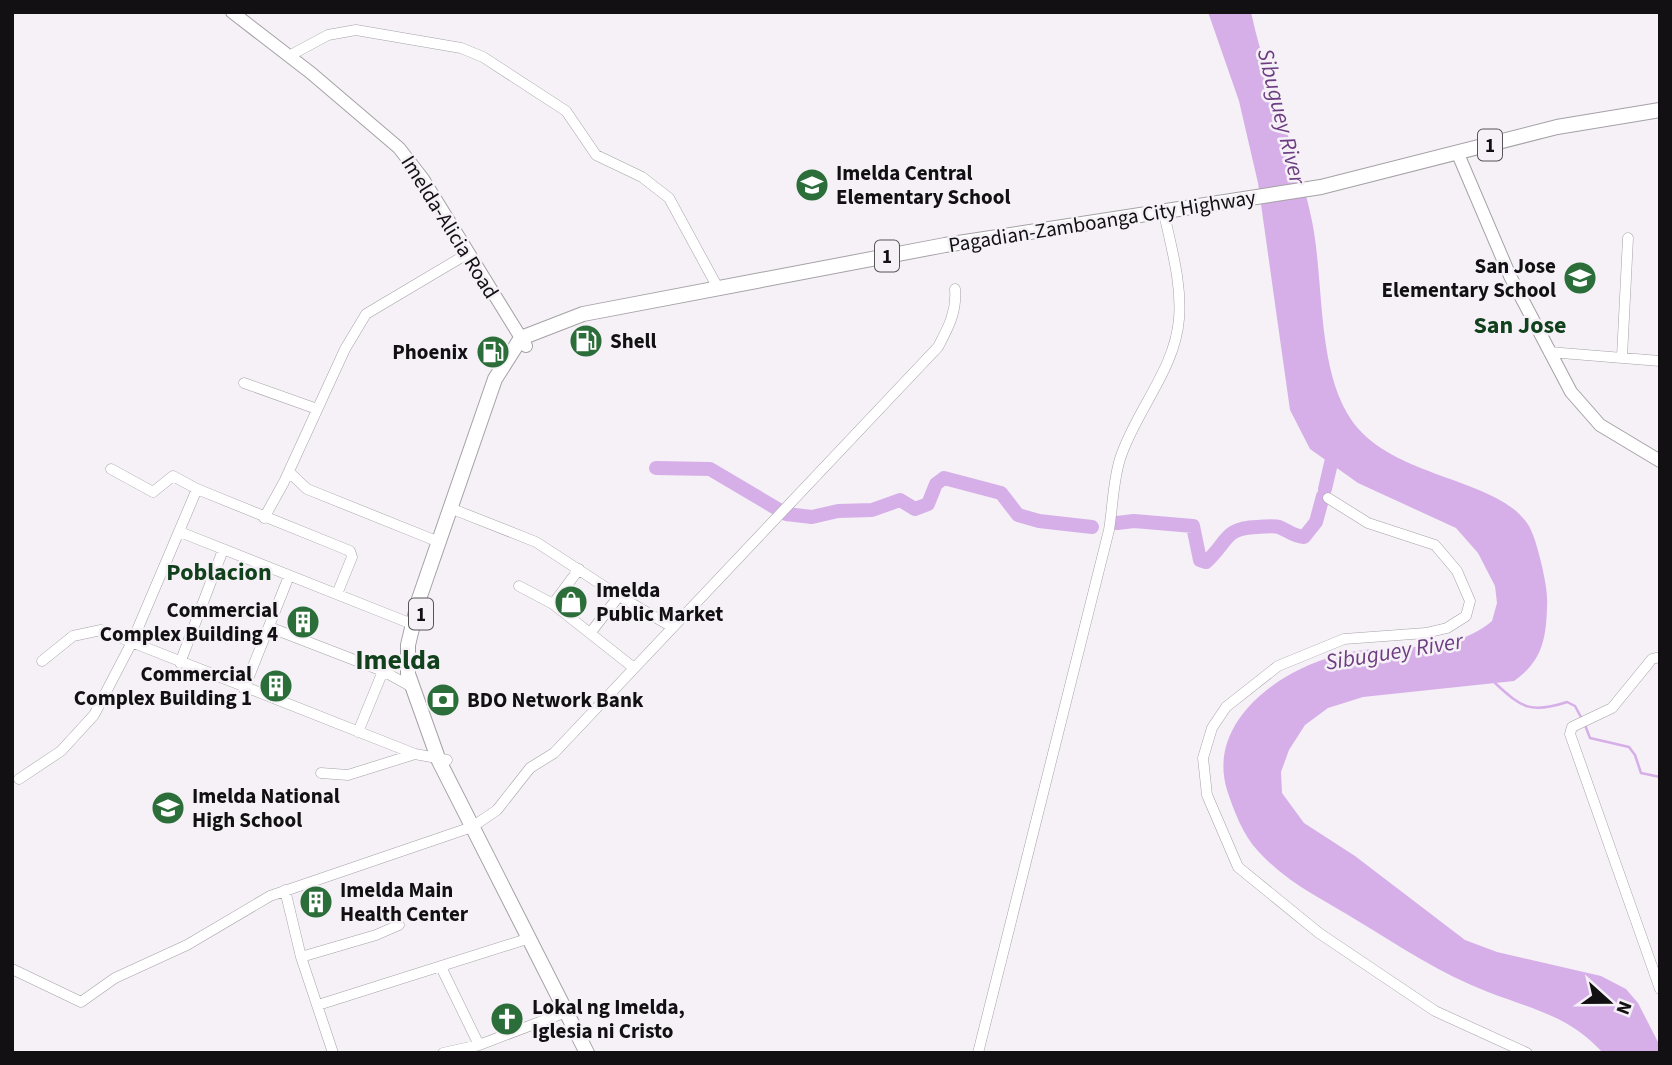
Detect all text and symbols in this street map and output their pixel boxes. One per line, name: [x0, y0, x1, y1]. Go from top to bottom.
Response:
water label: Sibuguey River: [1249, 45, 1315, 188]
road number: 1: [1478, 130, 1502, 160]
street label: Imelda-Alicia Road: [394, 150, 506, 304]
place label: Imelda Central Elementary School: [836, 158, 1010, 212]
school or university icon: Imelda Central Elementary School: [793, 166, 831, 204]
street label: Pagadian-Zamboanga City Highway: [946, 182, 1258, 260]
road number: 1: [875, 240, 899, 272]
place label: San Jose Elementary School: [1382, 251, 1556, 305]
school or university icon: San Jose Elementary School: [1561, 259, 1599, 297]
district label: San Jose: [1473, 308, 1567, 343]
fuel station icon: Shell: [567, 322, 605, 360]
place label: Shell: [610, 326, 657, 356]
fuel station icon: Phoenix: [474, 333, 512, 371]
place label: Phoenix: [392, 337, 468, 367]
district label: Poblacion: [166, 555, 272, 590]
place label: Imelda Public Market: [596, 575, 723, 629]
shop icon: Imelda Public Market: [552, 583, 590, 621]
place label: Commercial Complex Building 4: [100, 595, 278, 649]
road number: 1: [409, 598, 433, 629]
building icon: Commercial Complex Building 4: [284, 603, 322, 641]
water label: Sibuguey River: [1323, 624, 1466, 679]
district label: Imelda: [355, 640, 441, 680]
place label: Commercial Complex Building 1: [74, 659, 252, 713]
building icon: Commercial Complex Building 1: [257, 667, 295, 705]
bank icon: BDO Network Bank: [424, 681, 462, 719]
place label: BDO Network Bank: [467, 685, 644, 715]
place label: Imelda National High School: [192, 781, 340, 835]
school or university icon: Imelda National High School: [149, 789, 187, 827]
place label: Imelda Main Health Center: [340, 875, 469, 929]
building icon: Imelda Main Health Center: [297, 883, 335, 921]
north arrow: [1574, 967, 1644, 1037]
place label: Lokal ng Imelda, Iglesia ni Cristo: [532, 992, 685, 1046]
text: N: [1609, 997, 1638, 1018]
church icon: Lokal ng Imelda, Iglesia ni Cristo: [488, 1000, 526, 1038]

